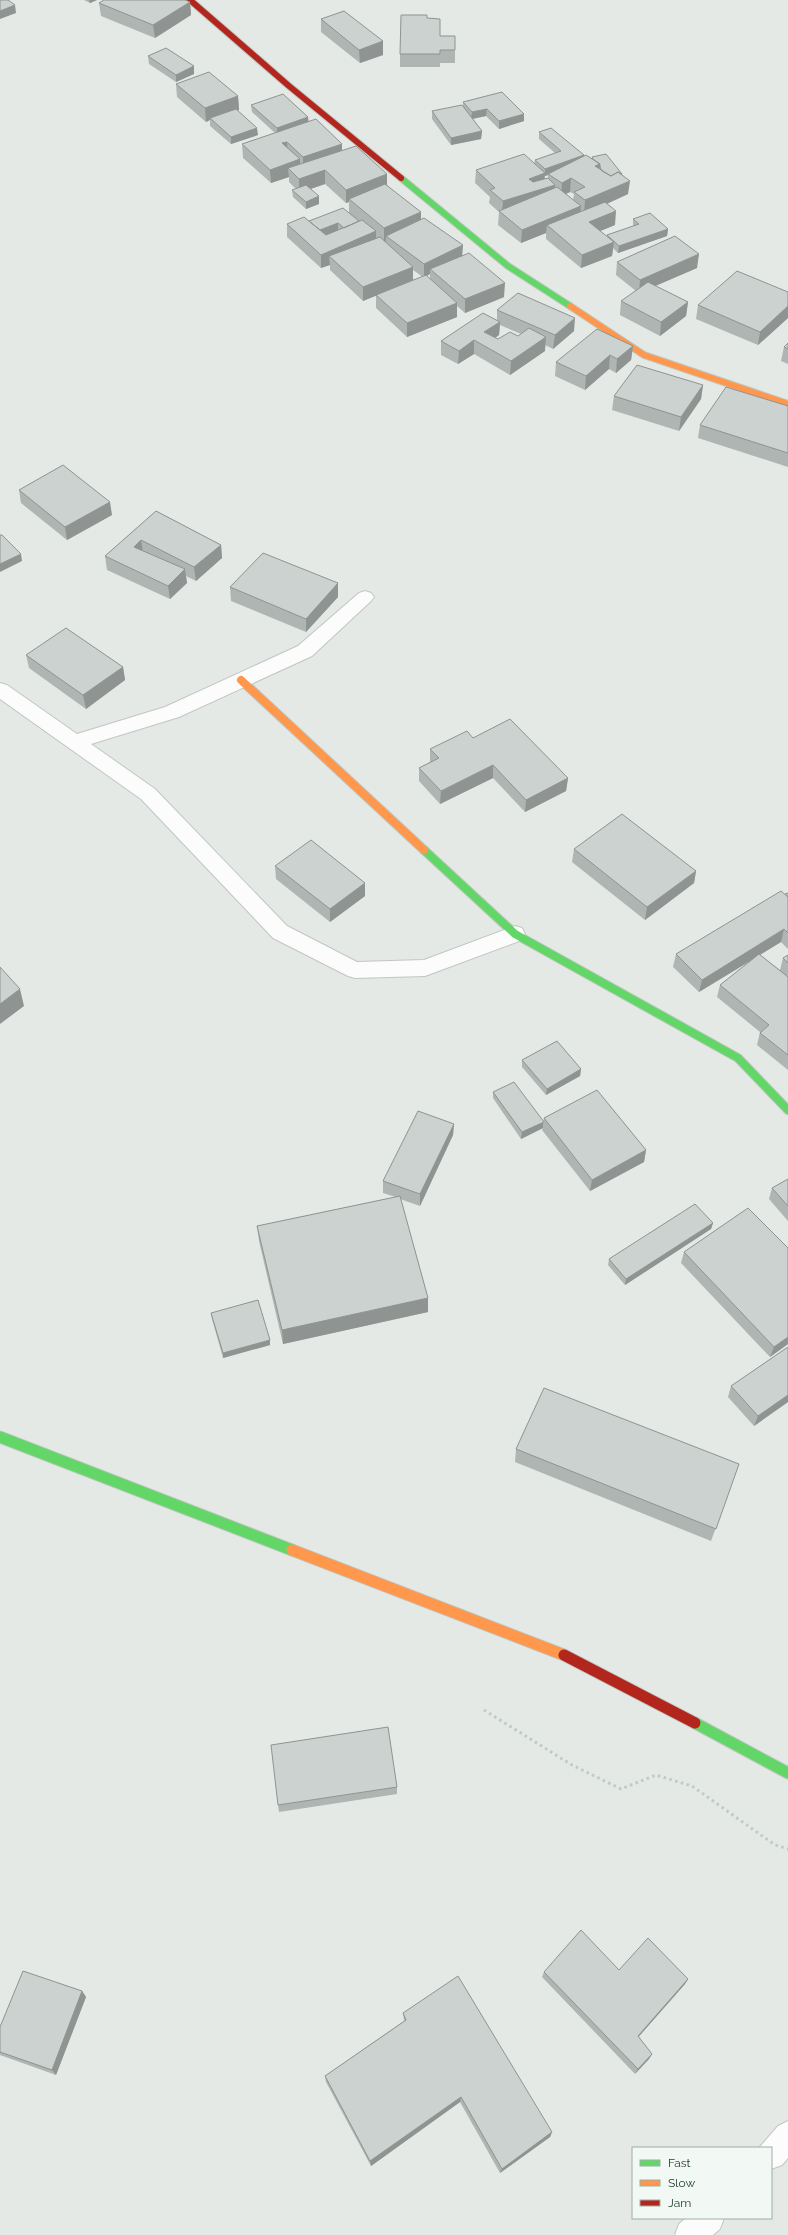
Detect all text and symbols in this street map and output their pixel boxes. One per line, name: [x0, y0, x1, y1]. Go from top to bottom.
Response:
legend: [632, 2147, 772, 2219]
text: Fast: [668, 2156, 691, 2170]
text: Slow: [668, 2176, 695, 2190]
text: Jam: [668, 2196, 691, 2210]

